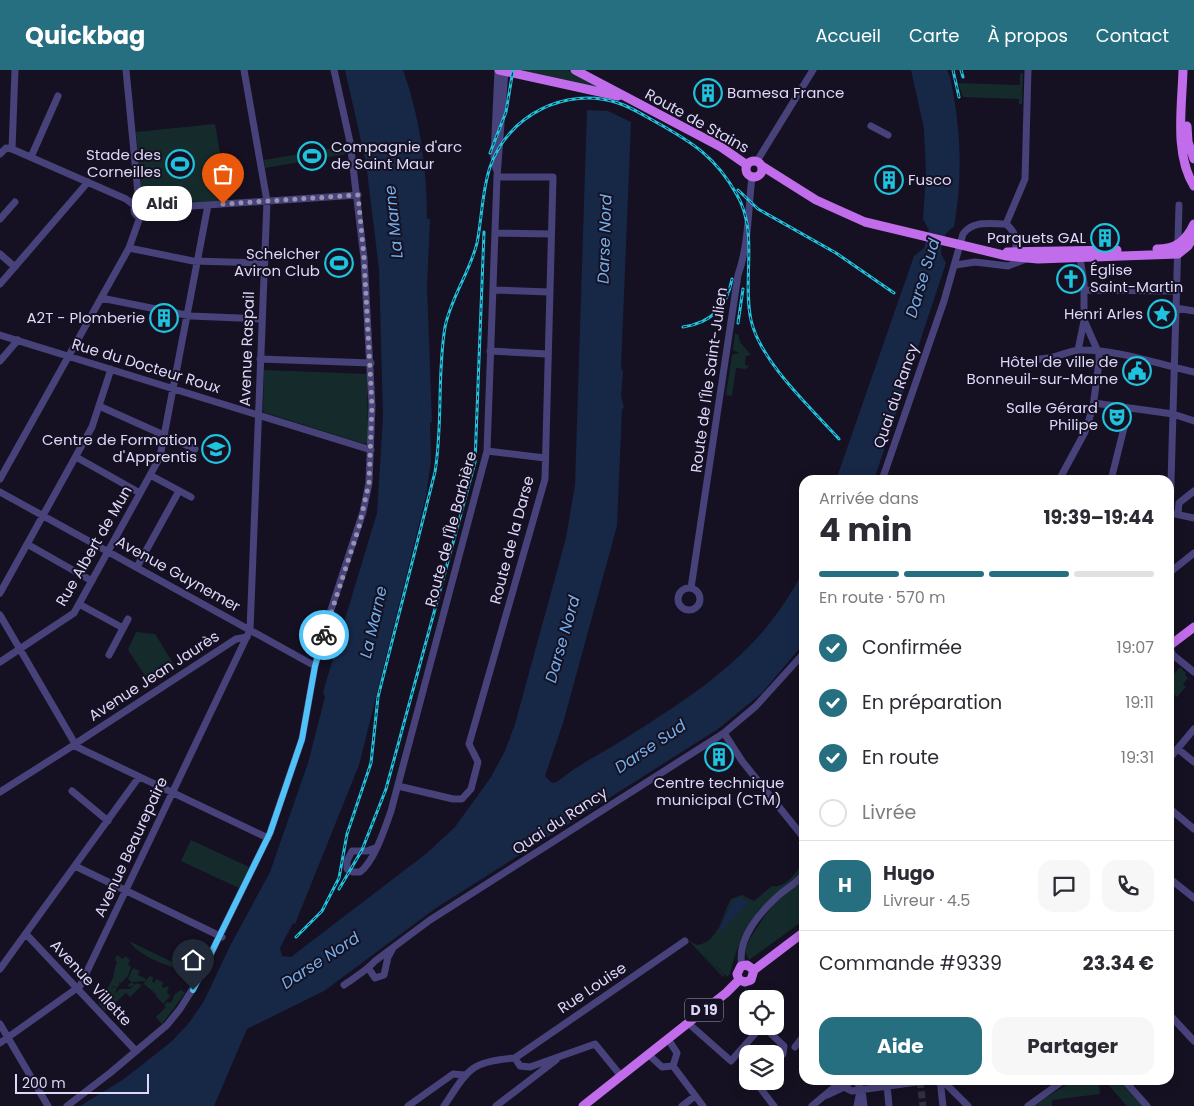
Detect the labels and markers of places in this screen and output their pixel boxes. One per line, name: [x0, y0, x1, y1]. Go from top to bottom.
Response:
building icon: Bamesa France: [693, 78, 723, 108]
place label: Bamesa France: [727, 82, 844, 103]
place label: Compagnie d'arc de Saint Maur: [331, 136, 462, 174]
sports icon: Compagnie d'arc de Saint Maur: [297, 141, 327, 171]
place label: Stade des Corneilles: [86, 144, 161, 182]
sports icon: Stade des Corneilles: [165, 149, 195, 179]
pin: [202, 153, 244, 204]
building icon: Fusco: [874, 165, 904, 195]
place label: Fusco: [908, 169, 952, 190]
callout: Aldi: [133, 186, 193, 222]
building icon: Parquets GAL: [1090, 223, 1120, 253]
place label: Parquets GAL: [987, 227, 1087, 248]
place label: Schelcher Aviron Club: [234, 243, 320, 281]
sports icon: Schelcher Aviron Club: [324, 248, 354, 278]
place label: Église Saint-Martin: [1090, 259, 1183, 297]
church icon: Église Saint-Martin: [1056, 264, 1086, 294]
place icon: Henri Arles: [1147, 299, 1177, 329]
building icon: A2T - Plomberie: [149, 303, 179, 333]
place label: Henri Arles: [1064, 303, 1143, 324]
place label: A2T - Plomberie: [26, 307, 145, 328]
place label: Hôtel de ville de Bonneuil-sur-Marne: [967, 351, 1118, 389]
public building icon: Hôtel de ville de Bonneuil-sur-Marne: [1122, 356, 1152, 386]
place label: Salle Gérard Philipe: [1006, 397, 1098, 435]
theatre icon: Salle Gérard Philipe: [1102, 402, 1132, 432]
place label: Centre de Formation d'Apprentis: [42, 429, 197, 467]
school or university icon: Centre de Formation d'Apprentis: [201, 434, 231, 464]
building icon: Centre technique municipal (CTM): [704, 742, 734, 772]
place label: Centre technique municipal (CTM): [654, 772, 784, 810]
pin: [172, 939, 214, 990]

